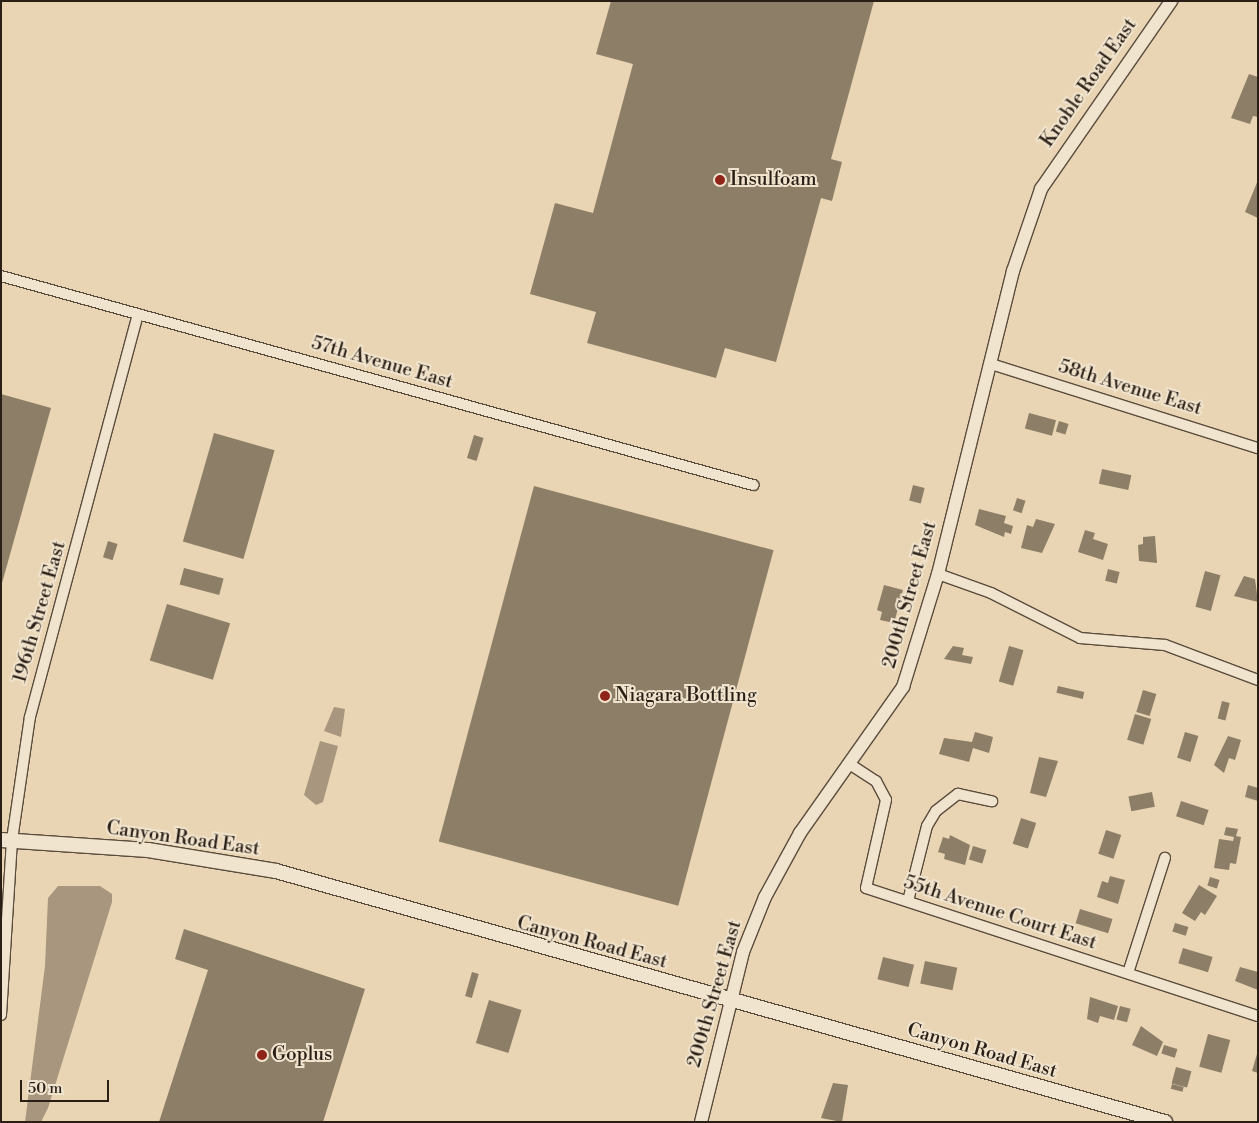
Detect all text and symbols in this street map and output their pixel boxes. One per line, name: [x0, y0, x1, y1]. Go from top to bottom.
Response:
street label: Knoble Road East: [1036, 14, 1142, 152]
place label: Insulfoam: [730, 169, 817, 191]
marker: Insulfoam: [714, 174, 726, 186]
street label: 57th Avenue East: [309, 332, 455, 394]
street label: 58th Avenue East: [1056, 355, 1204, 421]
street label: 200th Street East: [878, 519, 942, 671]
street label: 196th Street East: [9, 539, 71, 685]
place label: Niagara Bottling: [615, 685, 757, 707]
marker: Niagara Bottling: [599, 690, 611, 702]
street label: Canyon Road East: [105, 817, 261, 861]
street label: 55th Avenue Court East: [901, 871, 1099, 955]
street label: Canyon Road East: [514, 912, 670, 974]
street label: 200th Street East: [683, 918, 747, 1070]
street label: Canyon Road East: [905, 1019, 1059, 1083]
place label: Goplus: [272, 1044, 332, 1066]
marker: Goplus: [256, 1049, 268, 1061]
scale bar: [22, 1070, 111, 1102]
text: 50 m: [28, 1079, 62, 1098]

